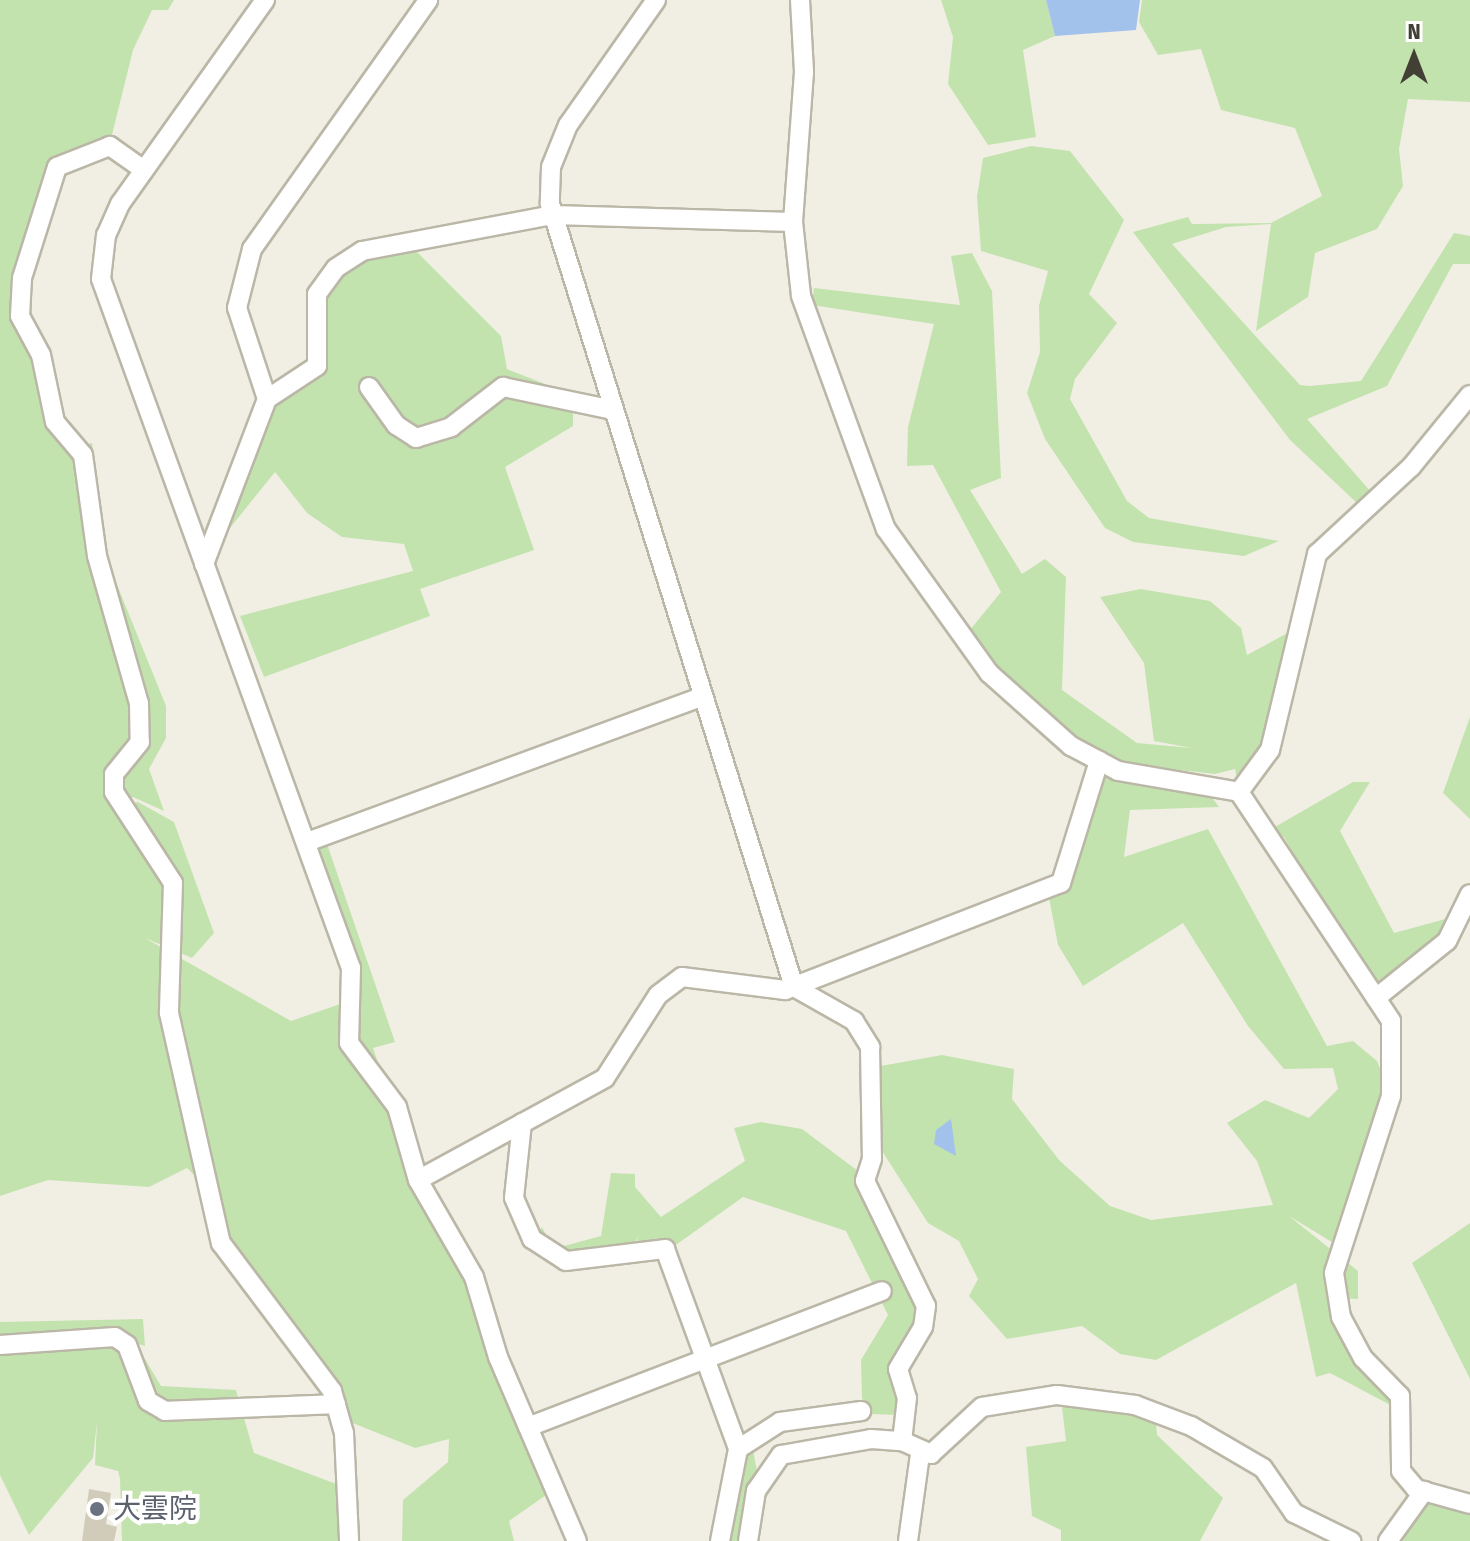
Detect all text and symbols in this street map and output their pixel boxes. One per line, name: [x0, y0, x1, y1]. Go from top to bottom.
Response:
north arrow: [1374, 16, 1454, 96]
text: N: [1407, 18, 1421, 45]
place label: 大雲院: [113, 1492, 197, 1526]
marker: 大雲院: [88, 1500, 106, 1518]

